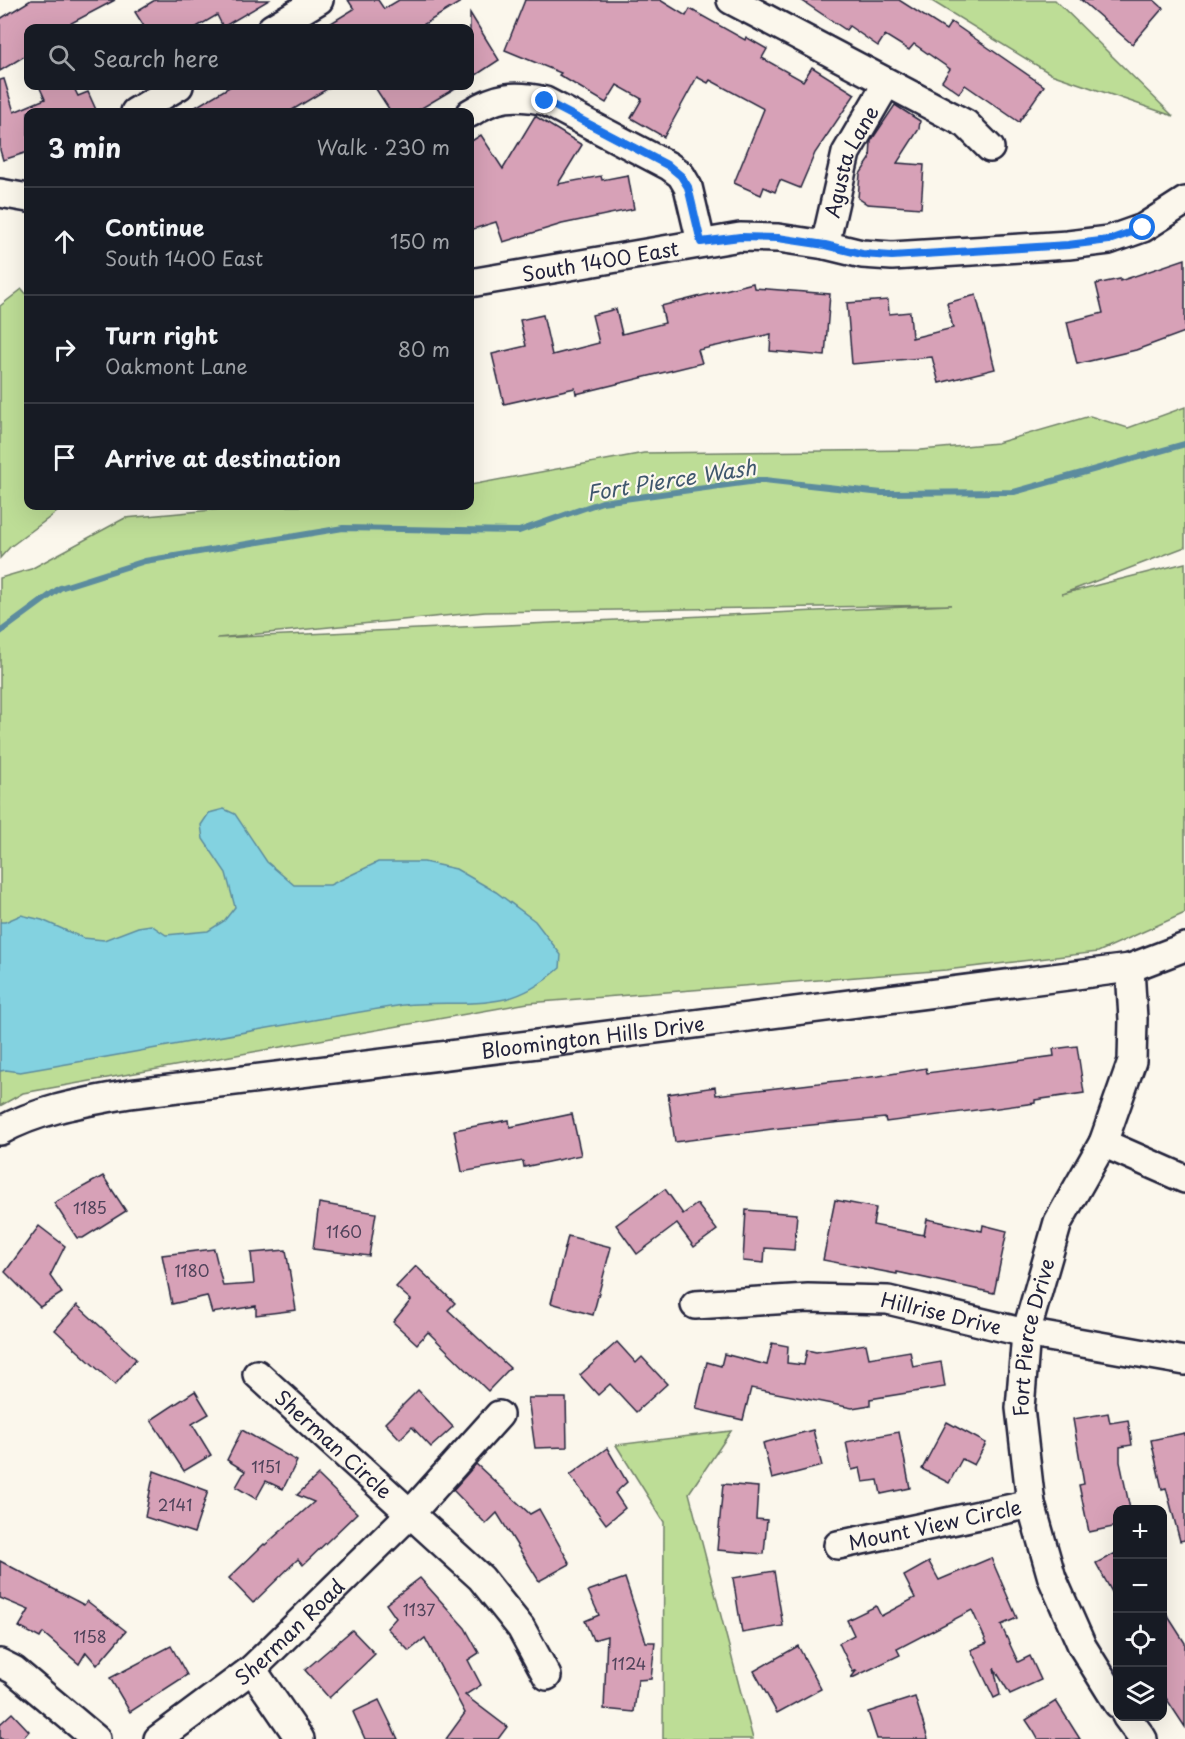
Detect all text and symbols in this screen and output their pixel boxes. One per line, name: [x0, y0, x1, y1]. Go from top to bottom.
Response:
search box: [24, 24, 474, 90]
icon: search: [45, 41, 78, 74]
text: Search here: [93, 41, 219, 74]
route end: [531, 87, 557, 113]
street label: Agusta Lane: [817, 99, 886, 221]
text: 3 min: [48, 128, 121, 167]
text: Walk · 230 m: [317, 132, 450, 162]
text: Continue: [105, 210, 204, 243]
route start: [1129, 214, 1155, 240]
icon: ahead: [48, 225, 81, 258]
text: 150 m: [390, 226, 450, 256]
street label: South 1400 East: [520, 233, 681, 289]
text: South 1400 East: [105, 243, 263, 273]
text: Turn right: [105, 318, 218, 351]
icon: right: [48, 333, 81, 366]
text: 80 m: [398, 334, 450, 364]
text: Oakmont Lane: [105, 351, 248, 381]
icon: arrive: [48, 441, 81, 474]
text: Arrive at destination: [105, 441, 341, 474]
water label: Fort Pierce Wash: [584, 450, 759, 508]
street label: Bloomington Hills Drive: [479, 1008, 706, 1066]
house number: 1185: [73, 1195, 107, 1219]
house number: 1160: [326, 1219, 362, 1243]
street label: Fort Pierce Drive: [1005, 1255, 1062, 1418]
house number: 1180: [175, 1258, 209, 1282]
street label: Hillrise Drive: [878, 1284, 1005, 1342]
street label: Sherman Circle: [268, 1383, 399, 1506]
house number: 1151: [251, 1454, 281, 1478]
street label: Mount View Circle: [845, 1491, 1024, 1557]
house number: 2141: [158, 1492, 192, 1516]
map controls: [1113, 1505, 1167, 1721]
button: +: [1113, 1505, 1167, 1559]
button: −: [1113, 1559, 1167, 1613]
street label: Sherman Road: [228, 1571, 351, 1692]
house number: 1137: [403, 1597, 435, 1621]
button: locate: [1113, 1613, 1167, 1667]
house number: 1158: [73, 1624, 107, 1648]
house number: 1124: [612, 1651, 646, 1675]
button: layers: [1113, 1667, 1167, 1721]

